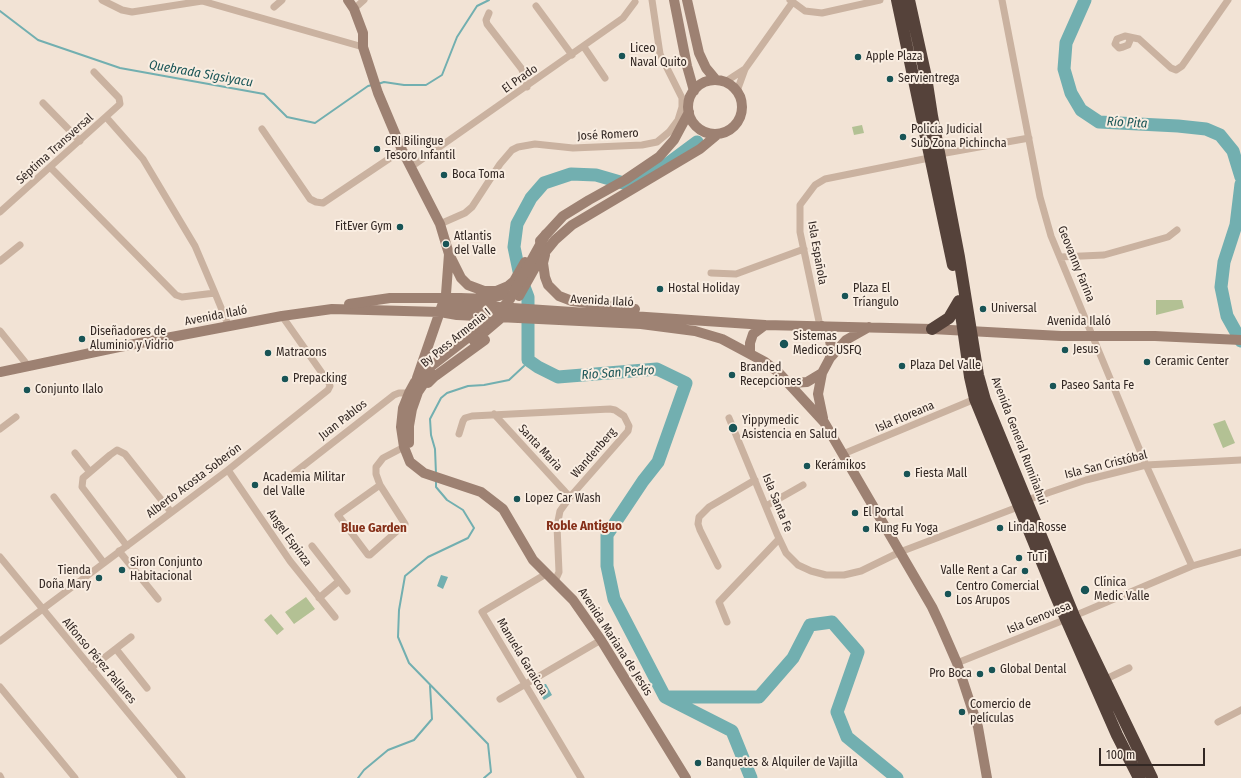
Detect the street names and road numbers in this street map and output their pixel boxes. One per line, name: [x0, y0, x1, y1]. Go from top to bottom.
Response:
street label: El Prado: [499, 62, 541, 96]
street label: Séptima Transversal: [14, 111, 96, 187]
street label: José Romero: [577, 126, 639, 144]
street label: Isla Española: [804, 220, 830, 286]
street label: Geovanny Farina: [1054, 224, 1098, 304]
street label: Avenida Ilaló: [570, 292, 634, 310]
street label: Avenida Ilaló: [183, 303, 249, 329]
street label: By Pass Armenia I: [418, 305, 494, 371]
street label: Avenida Ilaló: [1047, 315, 1111, 329]
street label: Avenida General Rumiñahui: [988, 375, 1050, 507]
street label: Juan Pablos: [316, 397, 370, 443]
street label: Isla Floreana: [873, 398, 937, 436]
street label: Santa Marìa: [515, 422, 565, 474]
street label: Wandenberg: [568, 425, 620, 481]
street label: Alberto Acosta Soberón: [144, 441, 244, 521]
street label: Isla San Cristóbal: [1063, 448, 1149, 482]
street label: Isla Santa Fe: [759, 472, 795, 534]
street label: Angel Espinza: [264, 507, 314, 569]
street label: Avenida Mariana de Jesús: [575, 585, 655, 699]
street label: Isla Genovesa: [1005, 599, 1073, 637]
street label: Alfonso Pérez Pallares: [59, 615, 139, 707]
street label: Manuela Garaicoa: [493, 616, 551, 698]

